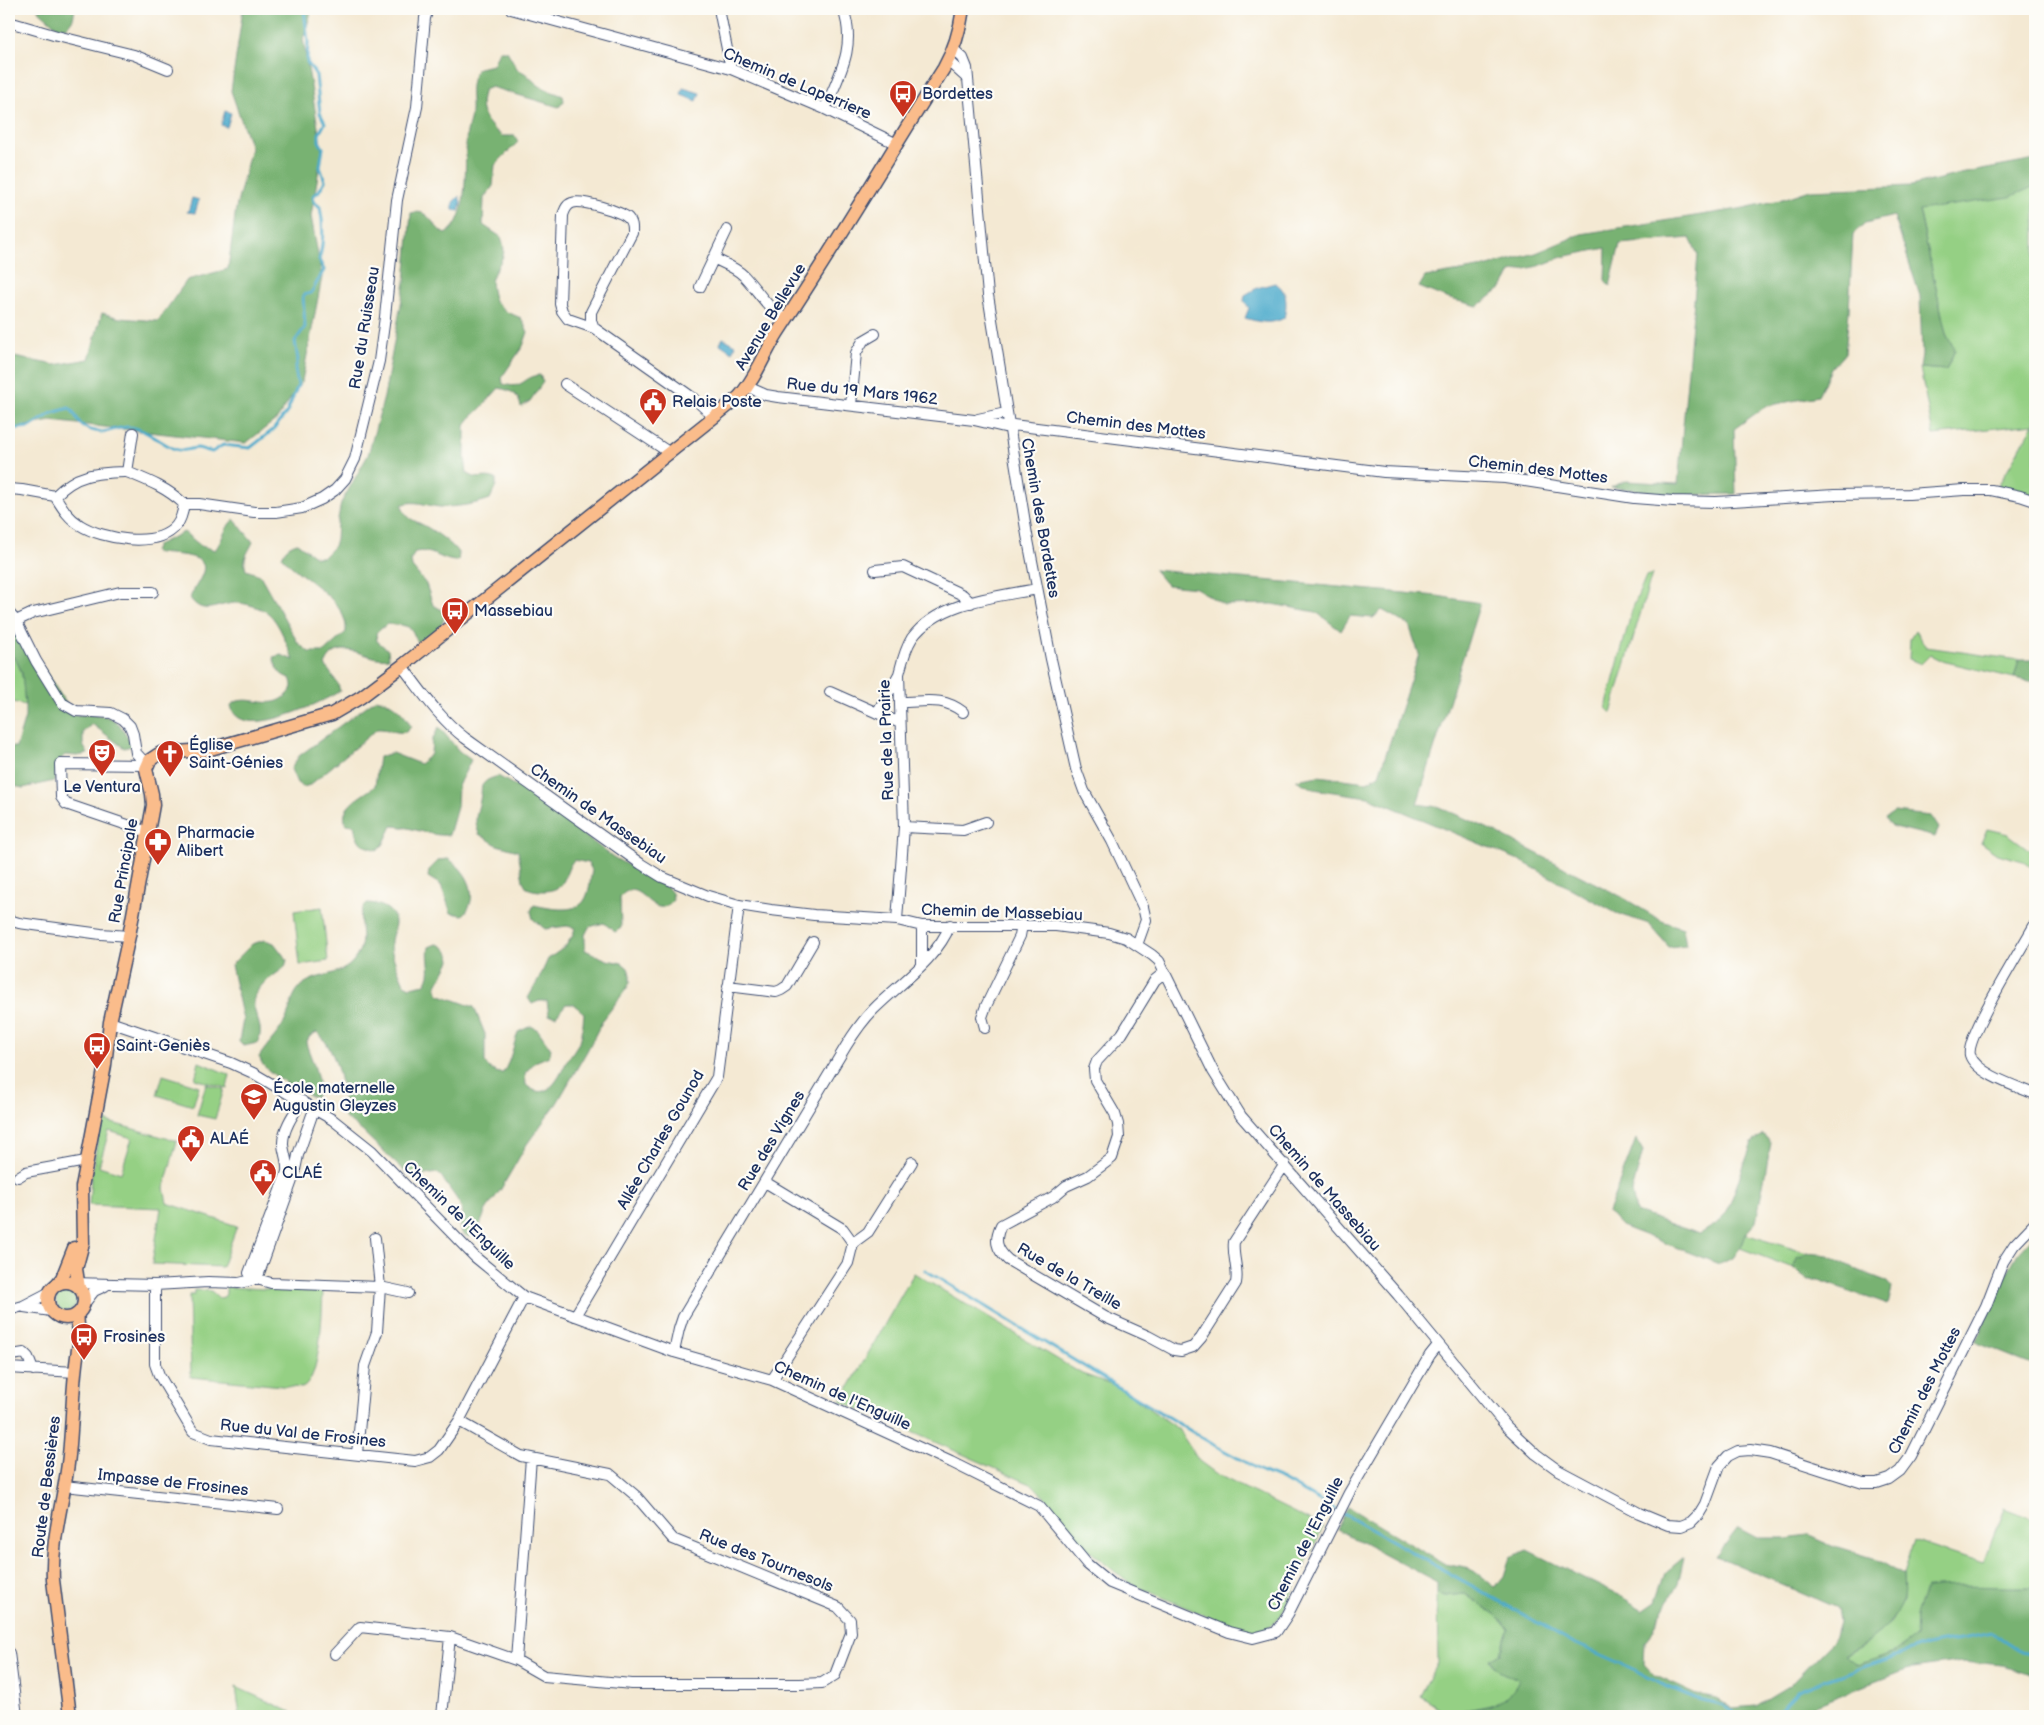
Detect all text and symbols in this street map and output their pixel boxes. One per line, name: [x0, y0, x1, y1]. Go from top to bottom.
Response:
street label: Chemin de Laperriere: [720, 44, 874, 124]
bus stop icon: Bordettes: [888, 79, 918, 118]
place label: Bordettes: [922, 85, 993, 104]
street label: Avenue Bellevue: [732, 260, 811, 374]
street label: Rue du Ruisseau: [346, 265, 384, 391]
street label: Rue du 19 Mars 1962: [786, 375, 939, 409]
public building icon: Relais Poste: [638, 387, 668, 426]
place label: Relais Poste: [672, 393, 762, 412]
street label: Chemin des Mottes: [1065, 408, 1207, 444]
street label: Chemin des Bordettes: [1017, 437, 1063, 599]
street label: Chemin des Mottes: [1467, 452, 1609, 488]
bus stop icon: Massebiau: [440, 596, 470, 635]
place label: Massebiau: [474, 602, 553, 621]
street label: Rue de la Prairie: [875, 679, 899, 801]
place label: Église Saint-Génies: [189, 734, 283, 773]
theatre icon: Le Ventura: [87, 738, 117, 777]
church icon: Église Saint-Génies: [155, 739, 185, 778]
street label: Chemin de Massebiau: [526, 760, 670, 868]
place label: Le Ventura: [63, 778, 141, 797]
street label: Rue Principale: [105, 817, 143, 925]
place label: Pharmacie Alibert: [177, 824, 255, 861]
pharmacy icon: Pharmacie Alibert: [143, 827, 173, 866]
street label: Chemin de Massebiau: [921, 901, 1083, 925]
bus stop icon: Saint-Geniès: [82, 1031, 112, 1070]
place label: Saint-Geniès: [116, 1037, 210, 1056]
street label: Allée Charles Gounod: [613, 1067, 709, 1213]
place label: École maternelle Augustin Gleyzes: [273, 1077, 397, 1116]
school or university icon: École maternelle Augustin Gleyzes: [239, 1082, 269, 1121]
street label: Rue des Vignes: [735, 1087, 809, 1195]
street label: Chemin de Massebiau: [1264, 1121, 1384, 1255]
public building icon: ALAÉ: [176, 1124, 206, 1163]
place label: ALAÉ: [210, 1128, 249, 1149]
public building icon: CLAÉ: [248, 1158, 278, 1197]
street label: Chemin de l'Enguille: [399, 1158, 519, 1275]
place label: CLAÉ: [282, 1162, 323, 1183]
street label: Rue de la Treille: [1013, 1239, 1125, 1315]
bus stop icon: Frosines: [69, 1322, 99, 1361]
street label: Chemin des Mottes: [1885, 1324, 1965, 1458]
place label: Frosines: [103, 1328, 165, 1347]
street label: Chemin de l'Enguille: [770, 1357, 914, 1435]
street label: Route de Bessières: [29, 1415, 65, 1559]
street label: Rue du Val de Frosines: [219, 1416, 387, 1452]
street label: Impasse de Frosines: [97, 1466, 249, 1500]
street label: Chemin de l'Enguille: [1264, 1473, 1348, 1614]
street label: Rue des Tournesols: [696, 1525, 836, 1597]

